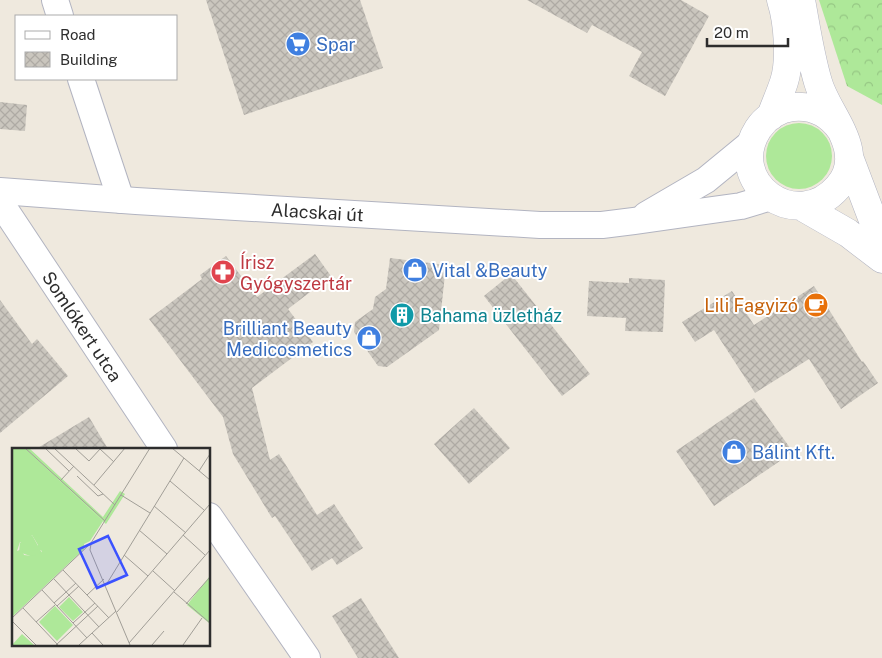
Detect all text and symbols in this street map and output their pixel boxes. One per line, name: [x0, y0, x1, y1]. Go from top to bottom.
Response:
legend: [15, 15, 178, 80]
scale bar: [707, 15, 788, 47]
text: 20 m: [714, 24, 749, 41]
text: Road: [60, 26, 96, 43]
supermarket icon: Spar: [285, 31, 311, 57]
place label: Spar: [316, 34, 356, 55]
text: Building: [60, 51, 118, 68]
street label: Alacskai út: [270, 199, 364, 225]
place label: Írisz Gyógyszertár: [240, 251, 352, 294]
shop icon: Vital &Beauty: [402, 257, 428, 283]
pharmacy icon: Írisz Gyógyszertár: [210, 259, 236, 285]
place label: Vital &Beauty: [432, 260, 548, 281]
street label: Somlókert utca: [38, 267, 127, 385]
cafe icon: Lili Fagyizó: [803, 292, 829, 318]
place label: Lili Fagyizó: [704, 295, 798, 316]
building icon: Bahama üzletház: [389, 302, 415, 328]
place label: Bahama üzletház: [420, 305, 562, 326]
place label: Brilliant Beauty Medicosmetics: [223, 318, 352, 360]
shop icon: Brilliant Beauty Medicosmetics: [356, 325, 382, 351]
shop icon: Bálint Kft.: [721, 439, 747, 465]
place label: Bálint Kft.: [752, 442, 835, 463]
inset map: [12, 448, 210, 646]

